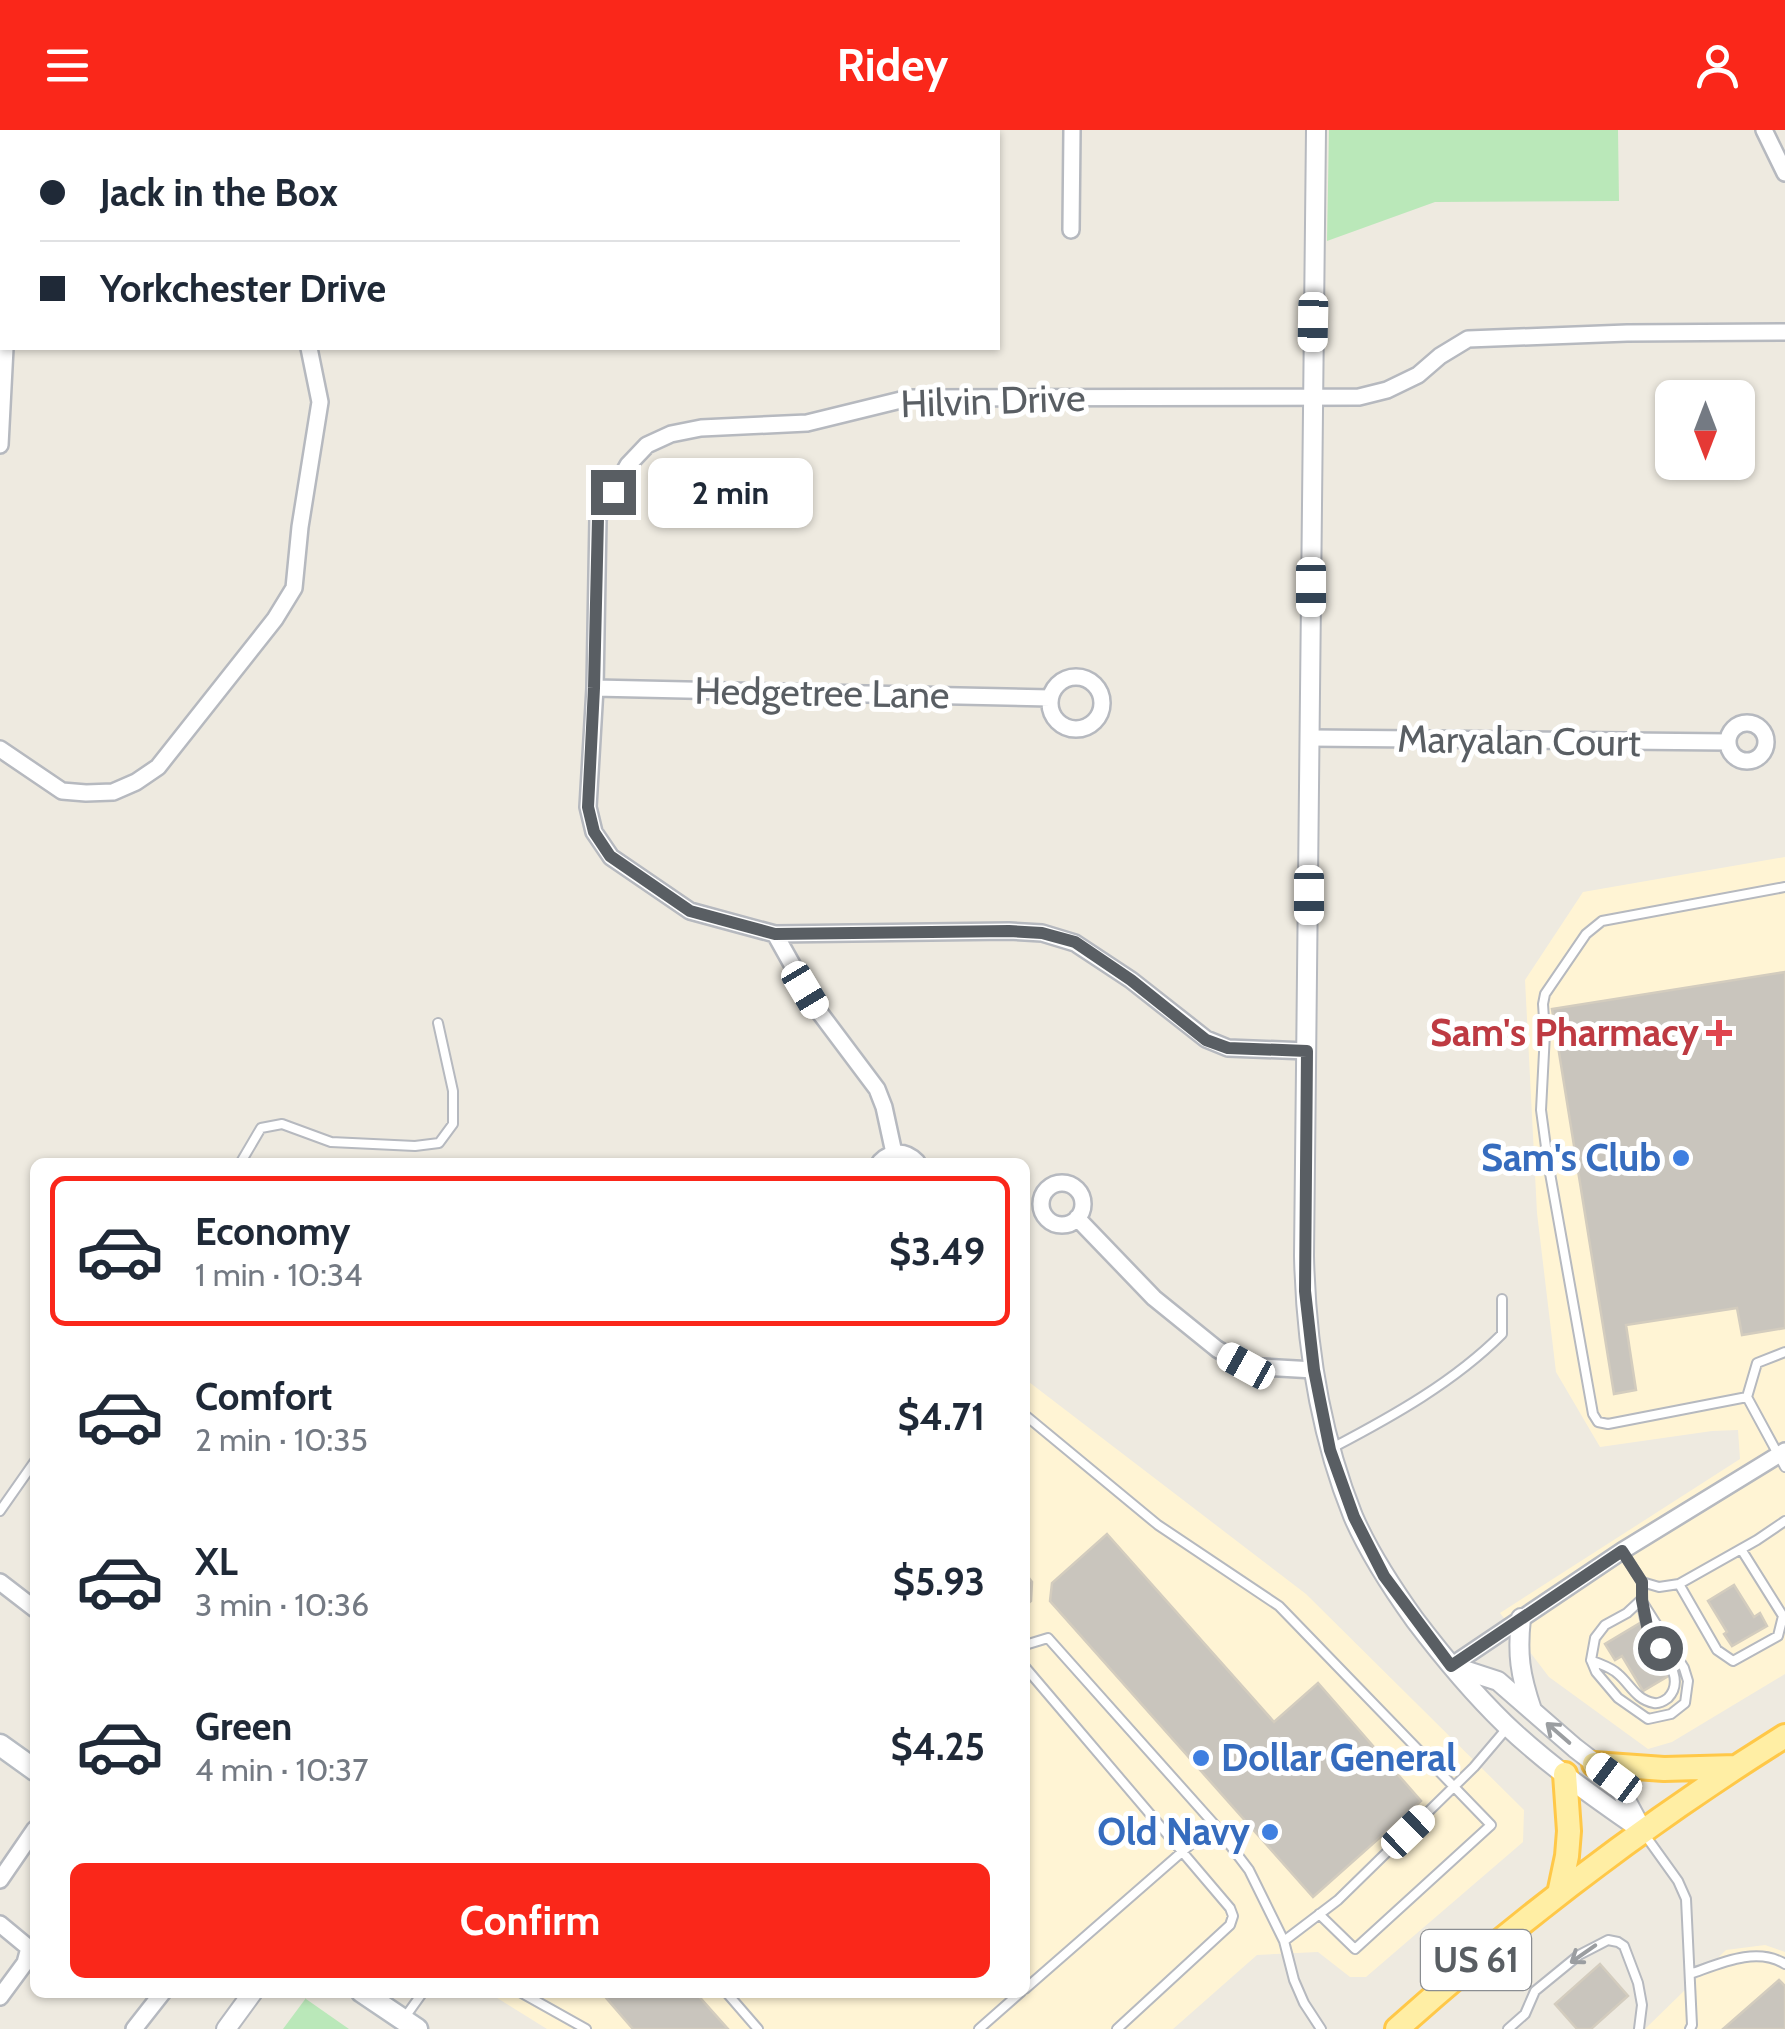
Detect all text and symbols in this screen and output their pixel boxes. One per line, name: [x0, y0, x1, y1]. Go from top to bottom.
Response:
icon: menu: [40, 38, 95, 93]
text: Ridey: [837, 38, 948, 92]
icon: person: [1690, 38, 1745, 93]
text: Jack in the Box: [100, 169, 338, 216]
text: Yorkchester Drive: [100, 265, 386, 312]
car: [1297, 292, 1329, 352]
street label: Hilvin Drive: [900, 374, 1086, 427]
north arrow: [1655, 380, 1755, 480]
map controls: [1655, 380, 1755, 480]
callout: 2 min: [648, 457, 813, 527]
route end: [591, 470, 636, 515]
text: 2 min: [692, 473, 769, 512]
car: [1296, 557, 1326, 617]
street label: Hedgetree Lane: [694, 667, 950, 718]
street label: Maryalan Court: [1397, 715, 1641, 766]
car: [1294, 865, 1324, 925]
car: [777, 957, 833, 1023]
place label: Sam's Pharmacy: [1430, 1009, 1700, 1056]
marker: Sam's Pharmacy: [1708, 1022, 1730, 1044]
place label: Sam's Club: [1481, 1134, 1661, 1181]
marker: Sam's Club: [1670, 1147, 1692, 1169]
icon: car: [75, 1206, 165, 1296]
text: Economy: [195, 1208, 350, 1255]
text: $3.49: [889, 1228, 985, 1275]
text: 1 min · 10:34: [195, 1255, 363, 1294]
car: [1212, 1338, 1280, 1394]
icon: car: [75, 1371, 165, 1461]
text: Comfort: [195, 1373, 332, 1420]
text: $4.71: [898, 1393, 985, 1440]
text: 2 min · 10:35: [195, 1420, 368, 1459]
icon: car: [75, 1536, 165, 1626]
text: XL: [195, 1538, 238, 1585]
text: $5.93: [893, 1558, 985, 1605]
text: 3 min · 10:36: [195, 1585, 369, 1624]
route start: [1638, 1626, 1683, 1671]
icon: car: [75, 1701, 165, 1791]
text: Green: [195, 1703, 292, 1750]
one-way arrow: [1546, 1722, 1571, 1745]
text: $4.25: [890, 1723, 985, 1770]
place label: Dollar General: [1221, 1734, 1456, 1781]
marker: Dollar General: [1190, 1747, 1212, 1769]
car: [1581, 1748, 1647, 1808]
text: 4 min · 10:37: [195, 1750, 368, 1789]
car: [1376, 1800, 1440, 1864]
place label: Old Navy: [1097, 1808, 1251, 1855]
marker: Old Navy: [1259, 1821, 1281, 1843]
button: Confirm: [70, 1863, 990, 1978]
road number: US 61: [1421, 1930, 1531, 1990]
one-way arrow: [1570, 1943, 1597, 1964]

